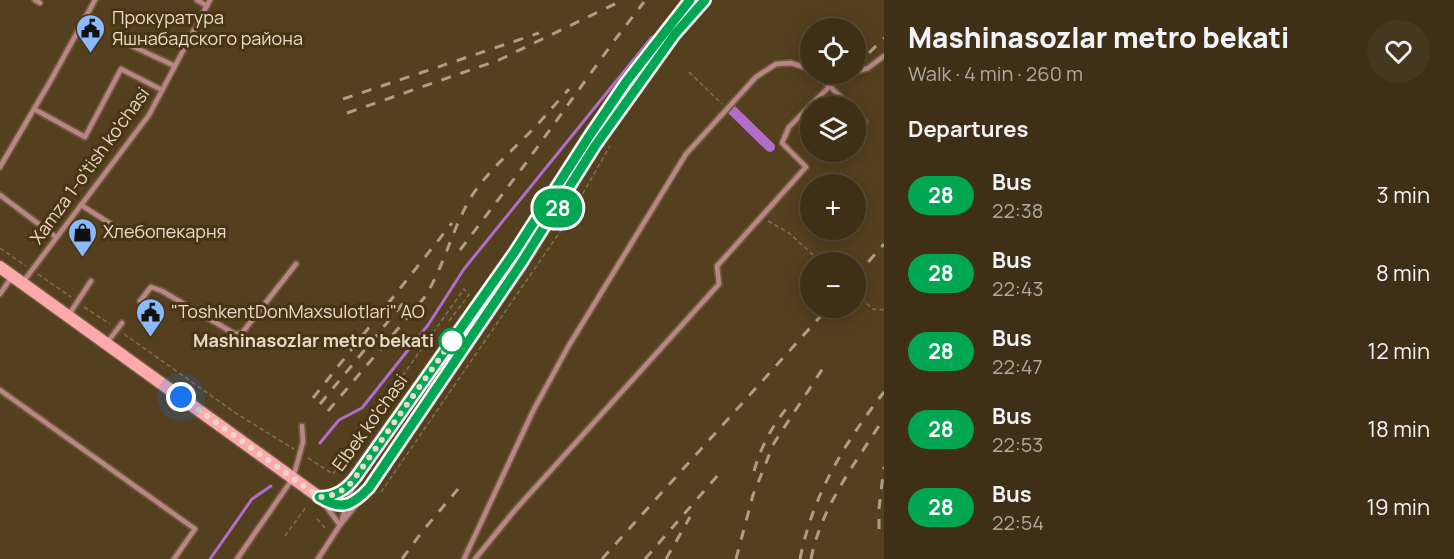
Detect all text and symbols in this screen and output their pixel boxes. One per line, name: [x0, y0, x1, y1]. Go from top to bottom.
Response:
place label: Прокуратура Яшнабадского района: [112, 5, 303, 50]
public building icon: Прокуратура Яшнабадского района: [75, 12, 107, 54]
map controls: [800, 18, 866, 318]
button: locate: [800, 18, 866, 84]
text: Mashinasozlar metro bekati: [908, 18, 1289, 56]
button: heart: [1367, 20, 1430, 83]
text: Walk · 4 min · 260 m: [908, 60, 1083, 87]
street label: Xamza 1-o'tish ko'chasi: [24, 82, 154, 249]
button: layers: [800, 96, 866, 162]
text: Departures: [908, 114, 1028, 144]
text: Bus: [992, 167, 1032, 197]
button: +: [800, 174, 866, 240]
text: 3 min: [1377, 180, 1430, 210]
text: 28: [928, 181, 954, 209]
line badge: 28: [531, 188, 585, 228]
text: 28: [545, 194, 571, 222]
text: 22:38: [992, 197, 1043, 224]
shop icon: Хлебопекарня: [66, 216, 98, 258]
place label: Хлебопекарня: [103, 219, 227, 243]
text: Bus: [992, 245, 1032, 275]
button: −: [800, 252, 866, 318]
text: 8 min: [1376, 258, 1430, 288]
text: 28: [928, 259, 954, 287]
text: 22:43: [992, 275, 1044, 302]
public building icon: "ToshkentDonMaxsulotlari" AO: [134, 296, 166, 338]
place label: "ToshkentDonMaxsulotlari" AO: [171, 299, 425, 323]
text: Bus: [992, 323, 1032, 353]
place label: Mashinasozlar metro bekati: [193, 328, 434, 352]
marker: Mashinasozlar metro bekati: [439, 328, 465, 354]
text: 12 min: [1368, 336, 1430, 366]
text: 28: [928, 337, 954, 365]
text: 22:47: [992, 353, 1043, 380]
street label: Elbek ko'chasi: [326, 369, 412, 476]
your location: [166, 382, 196, 412]
text: Bus: [992, 401, 1032, 431]
text: 18 min: [1367, 414, 1430, 444]
text: 28: [928, 415, 954, 443]
text: 22:53: [992, 431, 1043, 458]
text: Bus: [992, 479, 1032, 509]
text: 19 min: [1367, 492, 1430, 522]
text: 28: [928, 493, 954, 521]
text: 22:54: [992, 509, 1044, 536]

